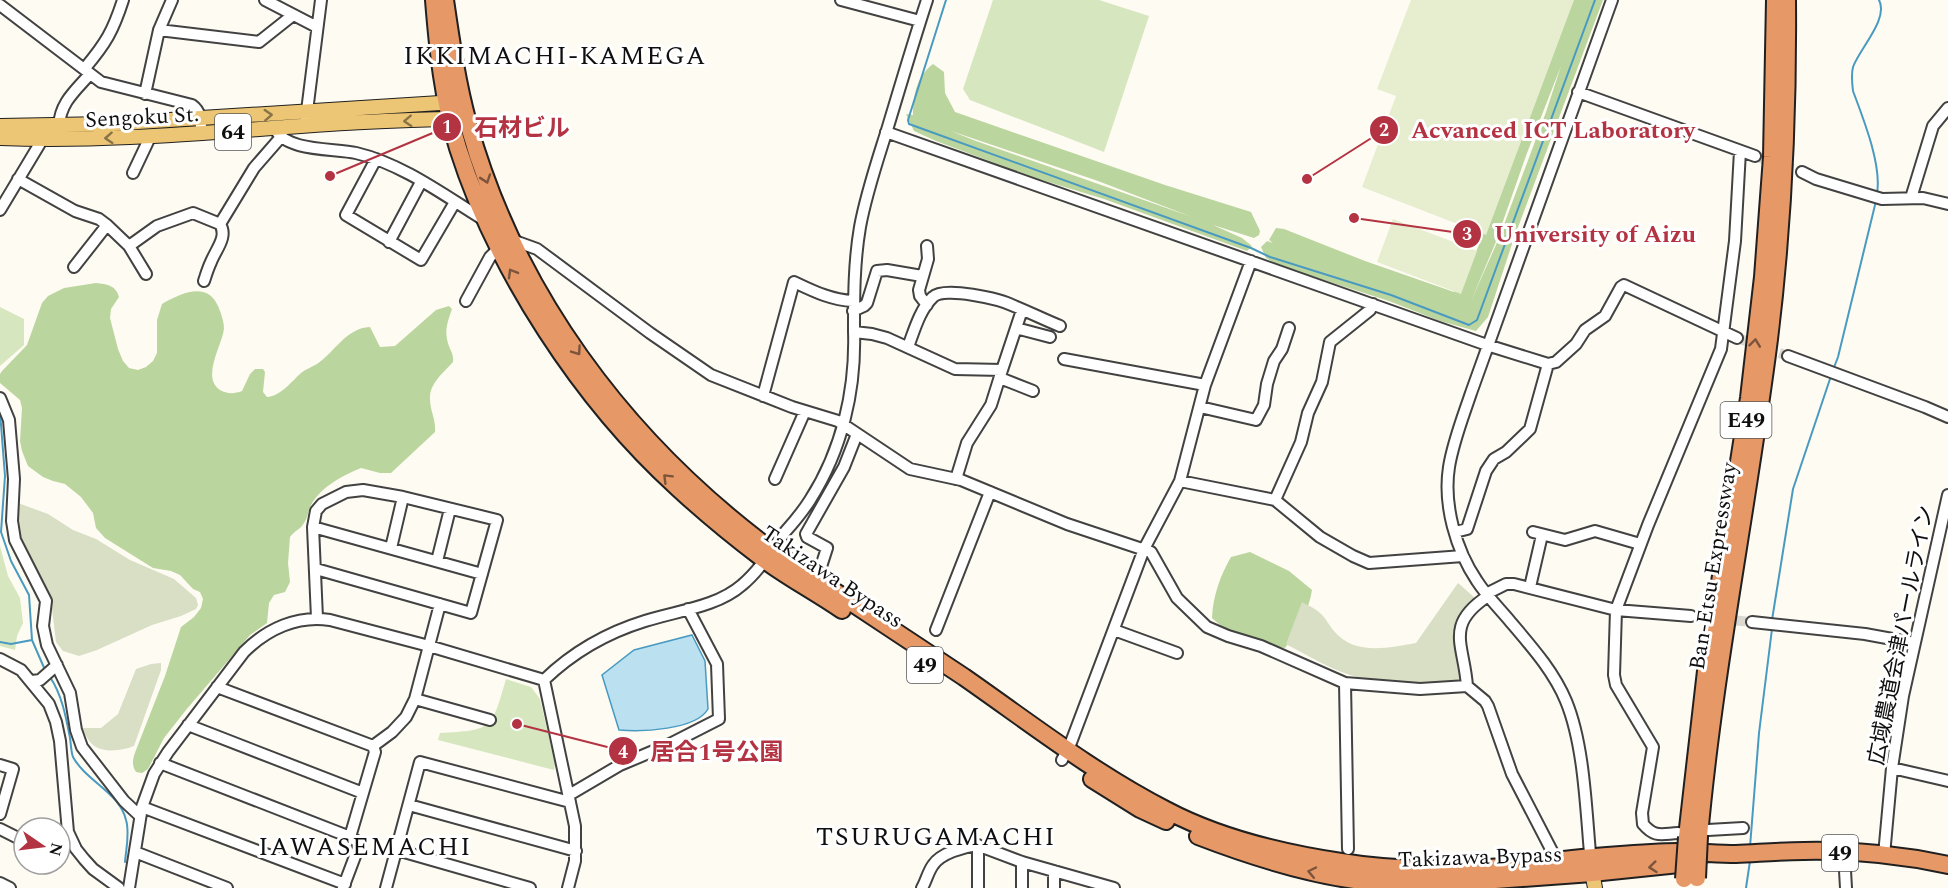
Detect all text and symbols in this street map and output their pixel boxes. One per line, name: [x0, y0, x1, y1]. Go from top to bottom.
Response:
district label: IKKIMACHI-KAMEGA: [403, 36, 707, 76]
street label: Sengoku St.: [84, 98, 200, 137]
callout: 石材ビル: [432, 106, 582, 148]
one-way arrow: [264, 108, 273, 121]
callout: Acvanced ICT Laboratory: [1369, 109, 1707, 151]
text: 石材ビル: [474, 111, 570, 147]
text: Acvanced ICT Laboratory: [1411, 113, 1697, 149]
road number: 64: [215, 114, 251, 150]
one-way arrow: [404, 114, 413, 127]
text: 1: [442, 114, 452, 141]
text: 2: [1379, 117, 1389, 144]
one-way arrow: [104, 131, 113, 144]
one-way arrow: [479, 173, 491, 184]
callout: University of Aizu: [1452, 213, 1708, 255]
text: University of Aizu: [1494, 217, 1696, 253]
text: 3: [1462, 221, 1472, 248]
one-way arrow: [508, 269, 519, 279]
one-way arrow: [1749, 338, 1761, 347]
one-way arrow: [570, 345, 581, 356]
road number: E49: [1720, 402, 1772, 438]
street label: Ban-Etsu Expressway: [1681, 459, 1746, 672]
one-way arrow: [664, 474, 675, 485]
street label: 広域農道会津パールライン: [1860, 503, 1943, 768]
street label: Takizawa Bypass: [755, 518, 910, 637]
road number: 49: [907, 647, 943, 683]
callout: 居合1号公園: [608, 730, 795, 772]
text: 居合1号公園: [650, 735, 784, 771]
text: 4: [618, 739, 628, 766]
north arrow: [12, 816, 72, 876]
district label: TSURUGAMACHI: [816, 817, 1056, 857]
district label: IAWASEMACHI: [258, 827, 472, 867]
road number: 49: [1822, 835, 1858, 871]
street label: Takizawa Bypass: [1397, 838, 1563, 877]
text: N: [42, 840, 69, 859]
one-way arrow: [1648, 860, 1657, 873]
one-way arrow: [1308, 866, 1318, 879]

